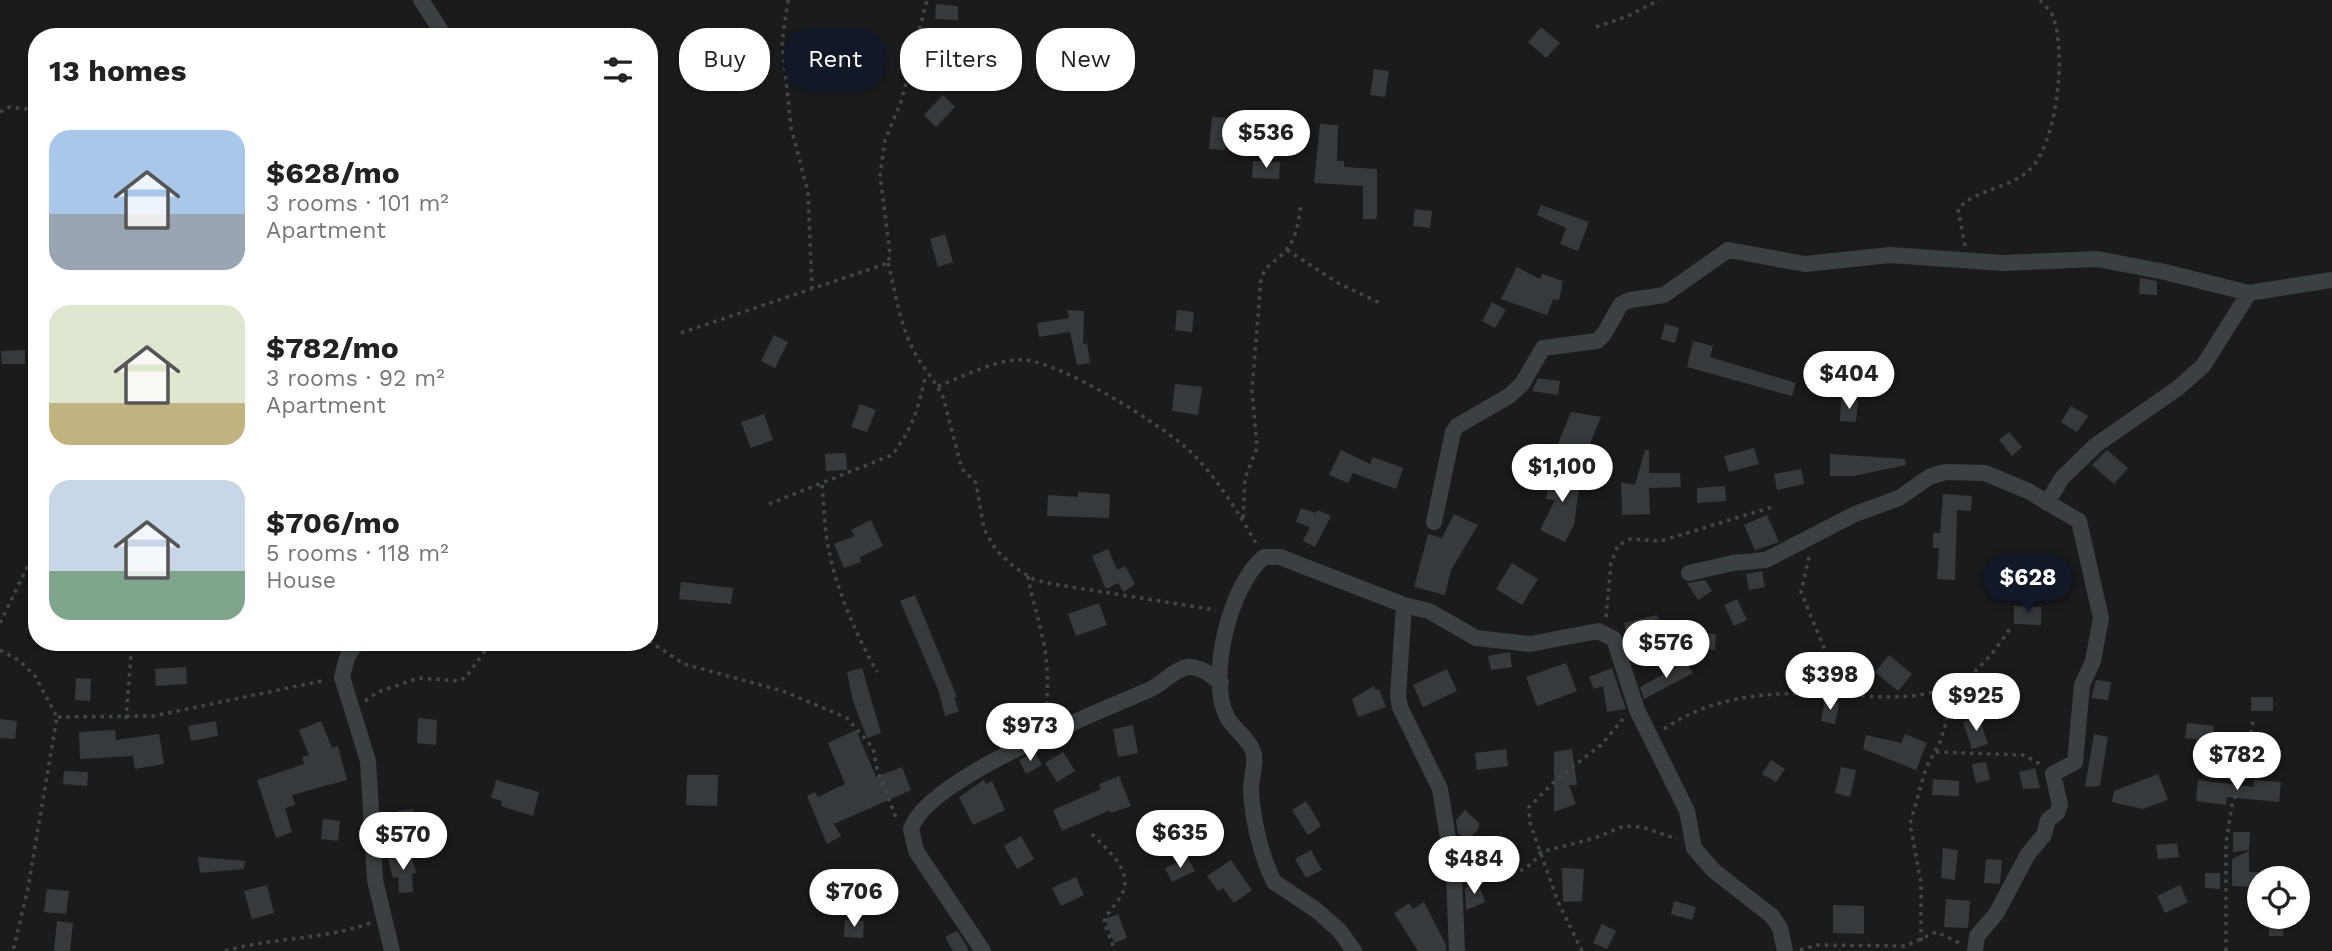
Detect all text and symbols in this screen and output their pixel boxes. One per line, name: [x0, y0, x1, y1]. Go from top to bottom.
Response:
chip: Buy: [679, 28, 770, 91]
chip: Rent: [784, 28, 886, 91]
chip: Filters: [900, 28, 1022, 91]
chip: New: [1036, 28, 1135, 91]
icon: filters: [599, 51, 637, 89]
text: 13 homes: [49, 53, 186, 88]
pin: $536: [1225, 110, 1307, 170]
text: $536: [1238, 119, 1294, 146]
text: $628/mo: [266, 155, 400, 190]
icon: home: [105, 158, 189, 242]
text: 3 rooms · 101 m²: [266, 190, 449, 217]
text: Apartment: [266, 217, 386, 244]
text: $782/mo: [266, 330, 399, 365]
icon: home: [105, 333, 189, 417]
pin: $404: [1808, 352, 1890, 411]
text: $404: [1819, 360, 1879, 387]
text: 3 rooms · 92 m²: [266, 365, 445, 392]
text: Apartment: [266, 392, 386, 419]
pin: $1,100: [1505, 444, 1619, 504]
text: $1,100: [1528, 453, 1596, 480]
text: $706/mo: [266, 505, 400, 540]
icon: home: [105, 508, 189, 592]
text: 5 rooms · 118 m²: [266, 540, 449, 567]
pin: $628: [1987, 556, 2069, 615]
text: $628: [1999, 564, 2057, 591]
text: House: [266, 567, 336, 594]
pin: $576: [1625, 620, 1707, 680]
text: $576: [1638, 629, 1694, 656]
pin: $398: [1789, 652, 1871, 712]
text: $398: [1802, 661, 1858, 688]
pin: $925: [1935, 674, 2017, 733]
text: $925: [1948, 682, 2004, 709]
pin: $973: [989, 704, 1071, 763]
text: $973: [1002, 712, 1058, 739]
pin: $782: [2196, 732, 2278, 792]
text: $782: [2209, 741, 2265, 768]
pin: $635: [1139, 810, 1221, 870]
pin: $570: [362, 812, 444, 872]
text: $635: [1152, 819, 1208, 846]
text: $570: [375, 821, 431, 848]
pin: $484: [1433, 836, 1515, 896]
text: $484: [1445, 845, 1503, 872]
map controls: [2247, 866, 2310, 929]
button: locate: [2247, 866, 2310, 929]
pin: $706: [813, 870, 895, 929]
text: $706: [825, 878, 883, 905]

